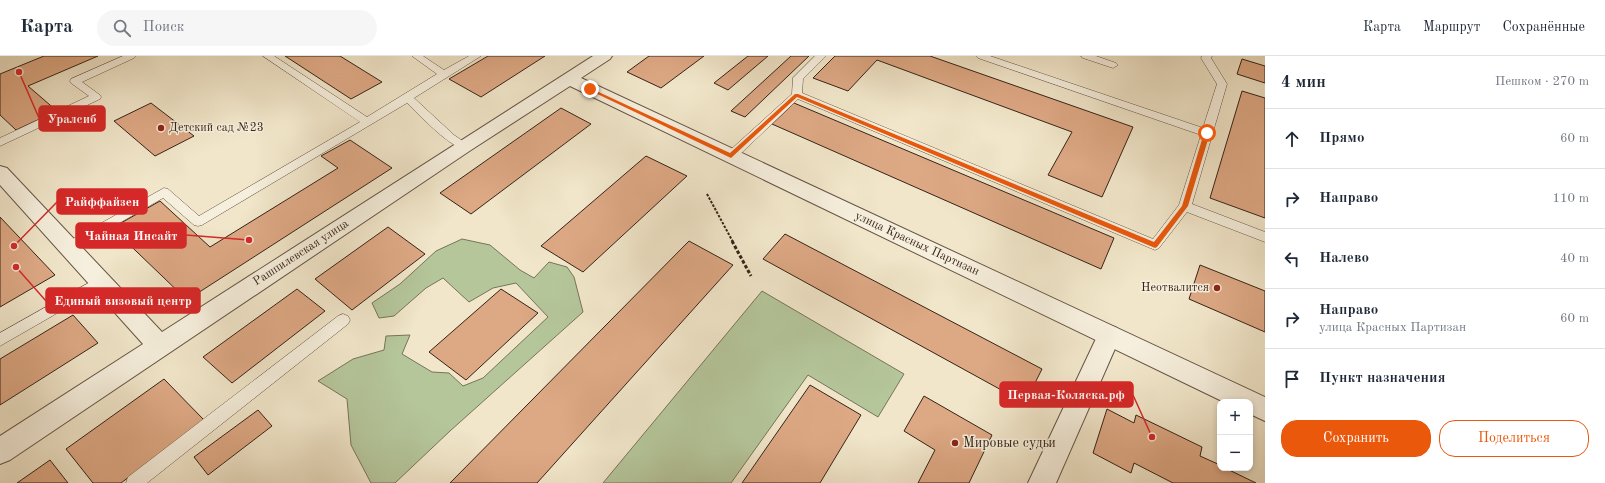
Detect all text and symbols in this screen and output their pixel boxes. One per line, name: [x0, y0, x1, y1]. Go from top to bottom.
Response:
search box: [97, 10, 377, 46]
icon: search: [111, 17, 133, 39]
text: Карта: [20, 18, 73, 37]
text: Поиск: [143, 20, 184, 35]
text: Карта: [1363, 20, 1401, 34]
text: Маршрут: [1423, 20, 1480, 34]
text: Сохранённые: [1502, 20, 1585, 34]
text: 4 мин: [1281, 74, 1326, 91]
text: Пешком · 270 m: [1495, 75, 1589, 88]
route end: [581, 80, 599, 98]
callout: Уралсиб: [39, 106, 105, 131]
text: Уралсиб: [47, 113, 97, 126]
place label: Детский сад №23: [169, 122, 264, 134]
marker: Детский сад №23: [156, 123, 166, 133]
route start: [1198, 124, 1216, 142]
icon: ahead: [1281, 128, 1303, 150]
text: Прямо: [1319, 131, 1365, 146]
text: 60 m: [1560, 132, 1589, 145]
icon: right: [1281, 188, 1303, 210]
callout: Райффайзен: [57, 189, 147, 214]
text: Направо: [1319, 191, 1378, 206]
text: 110 m: [1552, 192, 1589, 205]
text: Райффайзен: [65, 196, 139, 209]
street label: улица Красных Партизан: [853, 210, 981, 278]
street label: Рашпилевская улица: [251, 218, 351, 288]
callout: Чайная Инсайт: [76, 223, 186, 248]
text: Чайная Инсайт: [84, 230, 178, 243]
icon: left: [1281, 248, 1303, 270]
text: Налево: [1319, 251, 1369, 266]
text: 40 m: [1560, 252, 1589, 265]
place label: Неотвалится: [1141, 282, 1209, 294]
marker: Неотвалится: [1212, 283, 1222, 293]
callout: Единый визовый центр: [46, 288, 200, 313]
text: Единый визовый центр: [54, 295, 192, 308]
text: Направо: [1319, 303, 1378, 318]
icon: right: [1281, 308, 1303, 330]
text: 60 m: [1560, 312, 1589, 325]
text: улица Красных Партизан: [1319, 321, 1466, 334]
icon: arrive: [1281, 368, 1303, 390]
text: Пункт назначения: [1319, 371, 1446, 386]
callout: Первая-Коляска.рф: [1000, 382, 1133, 407]
text: Первая-Коляска.рф: [1007, 389, 1125, 402]
map controls: [1217, 399, 1253, 471]
button: +: [1217, 399, 1253, 435]
button: Сохранить: [1281, 420, 1431, 457]
button: Поделиться: [1439, 420, 1589, 457]
button: −: [1217, 435, 1253, 471]
place label: Мировые судьи: [963, 436, 1056, 450]
marker: Мировые судьи: [950, 438, 960, 448]

